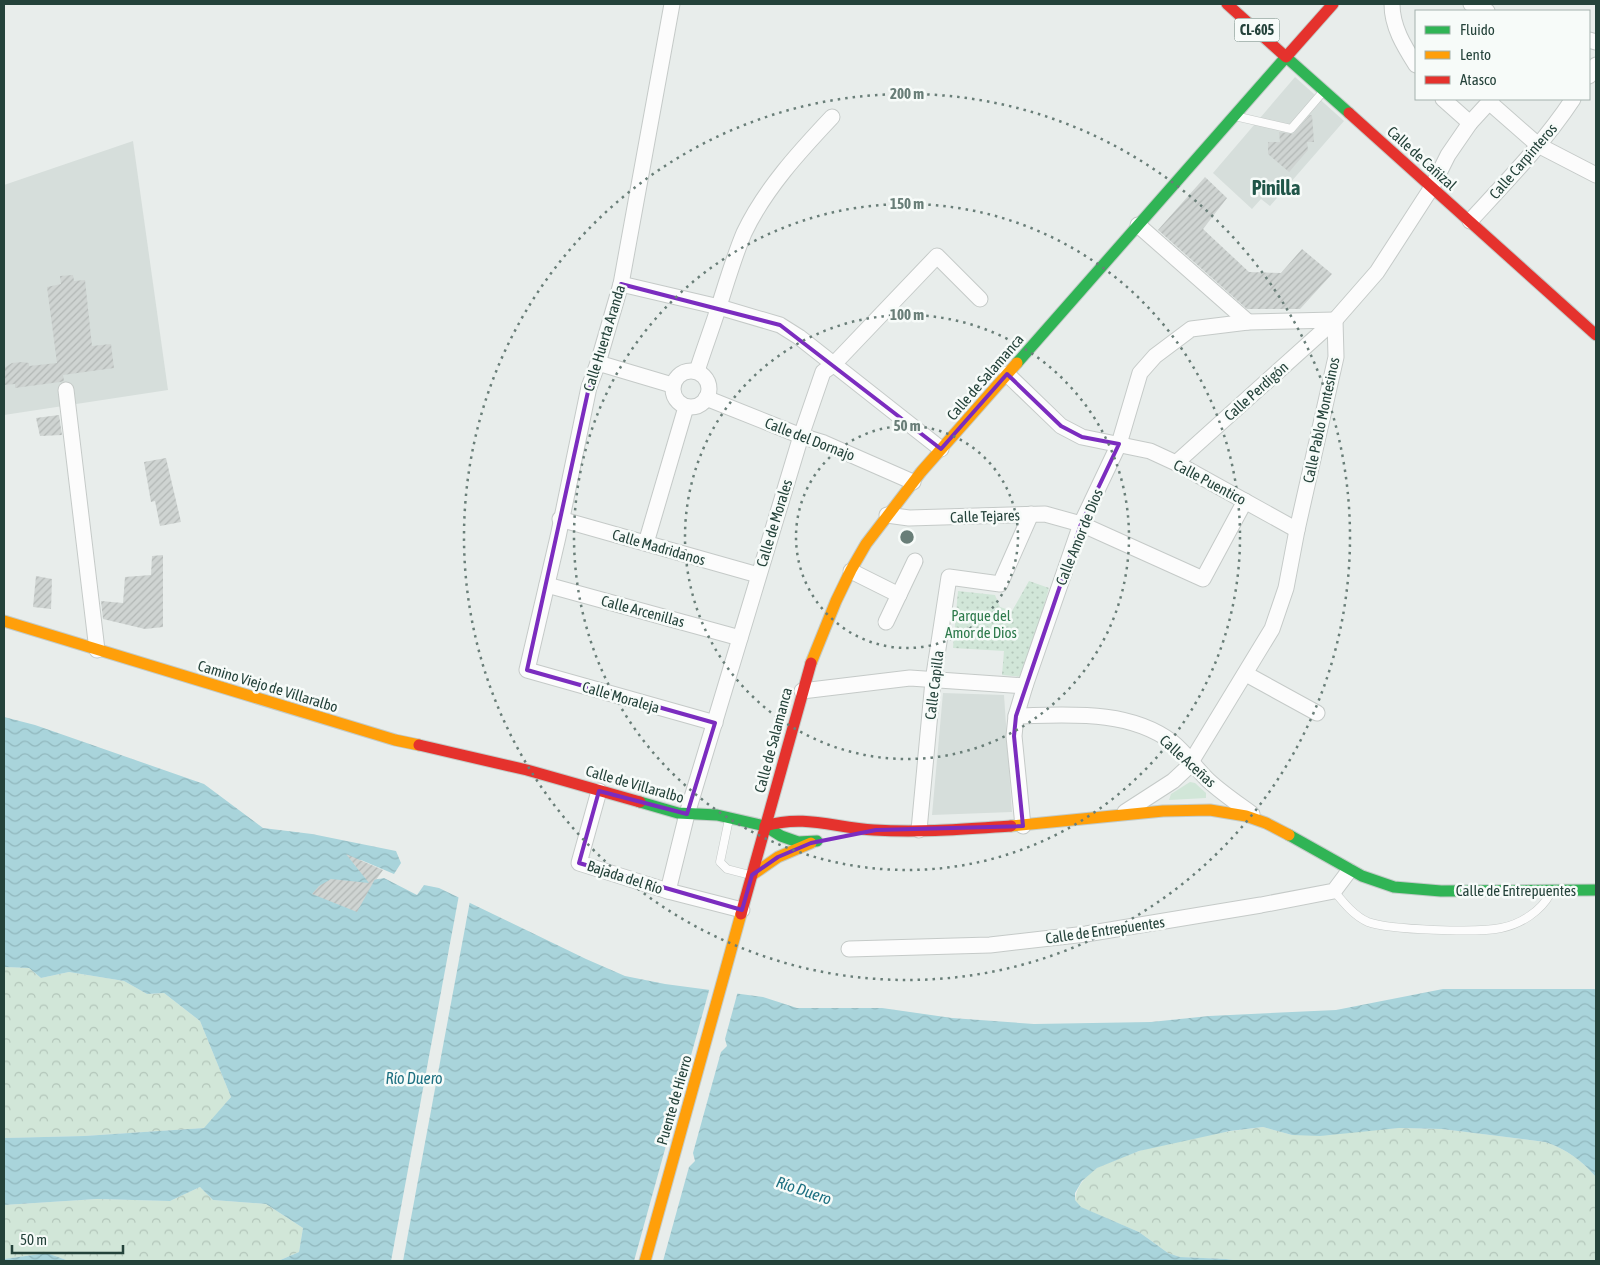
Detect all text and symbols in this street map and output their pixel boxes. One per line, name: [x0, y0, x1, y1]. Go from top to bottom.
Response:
legend: [1415, 10, 1590, 100]
road number: CL-605: [1234, 18, 1280, 42]
text: Fluido: [1460, 21, 1495, 38]
text: Lento: [1460, 46, 1491, 63]
text: Atasco: [1460, 71, 1497, 88]
text: 200 m: [890, 85, 924, 102]
street label: Calle Carpinteros: [1486, 120, 1560, 202]
street label: Calle de Cañizal: [1384, 123, 1460, 193]
district label: Pinilla: [1252, 176, 1300, 199]
text: 150 m: [890, 195, 924, 212]
street label: Calle Huerta Aranda: [580, 283, 628, 393]
text: 100 m: [890, 306, 924, 323]
street label: Calle de Salamanca: [943, 331, 1027, 423]
street label: Calle Pablo Montesinos: [1299, 356, 1343, 484]
street label: Calle Perdigón: [1221, 358, 1291, 424]
street label: Calle del Dornajo: [763, 414, 857, 464]
text: 50 m: [894, 417, 921, 434]
street label: Calle Puentico: [1171, 456, 1249, 508]
street label: Calle de Morales: [753, 477, 795, 569]
street label: Calle Amor de Dios: [1052, 486, 1106, 588]
street label: Calle Tejares: [950, 506, 1020, 526]
street label: Calle Madridanos: [610, 526, 708, 568]
centre of rings: [898, 528, 916, 546]
street label: Calle Arcenillas: [600, 592, 686, 630]
park label: Parque del Amor de Dios: [945, 607, 1017, 641]
street label: Calle Capilla: [921, 649, 947, 721]
street label: Camino Viejo de Villaralbo: [196, 657, 340, 715]
street label: Calle Moraleja: [580, 678, 662, 716]
street label: Calle de Salamanca: [751, 686, 795, 794]
street label: Calle Aceñas: [1156, 731, 1220, 791]
street label: Calle de Villaralbo: [584, 762, 686, 806]
street label: Bajada del Río: [585, 857, 665, 897]
street label: Calle de Entrepuentes: [1456, 882, 1576, 899]
street label: Calle de Entrepuentes: [1044, 913, 1166, 947]
street label: Puente de Hierro: [653, 1053, 695, 1147]
water label: Río Duero: [385, 1069, 443, 1087]
water label: Río Duero: [774, 1172, 834, 1208]
scale bar: [12, 1222, 124, 1254]
text: 50 m: [20, 1231, 47, 1248]

